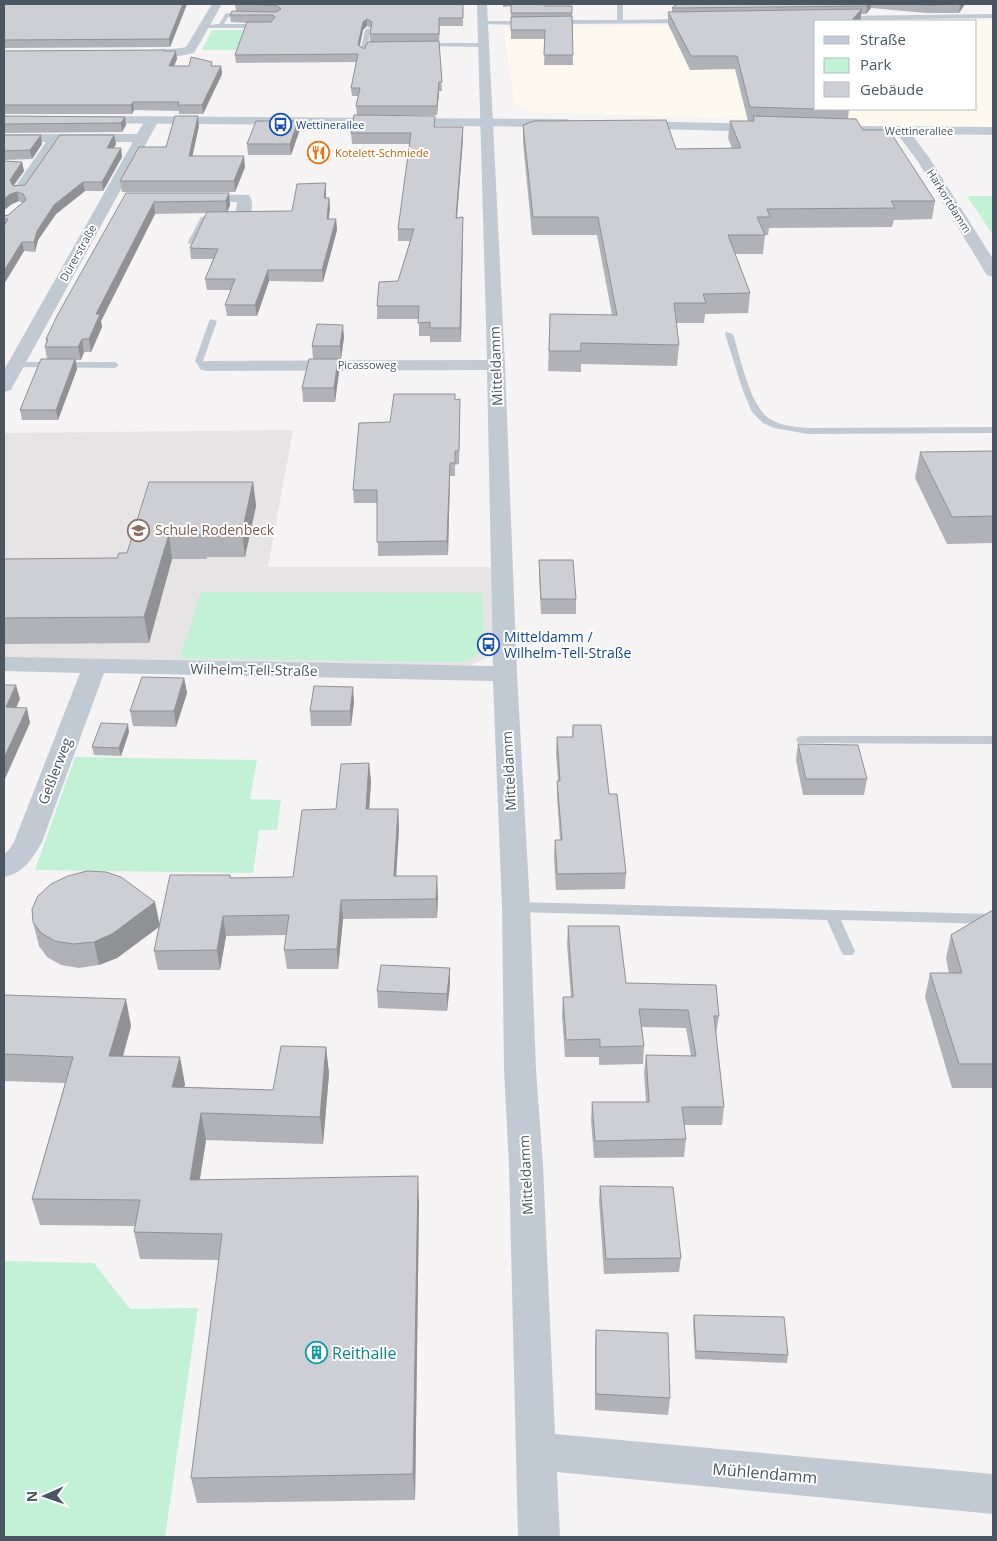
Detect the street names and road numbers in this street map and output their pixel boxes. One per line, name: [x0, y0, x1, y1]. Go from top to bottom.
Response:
street label: Wettinerallee: [885, 123, 953, 138]
street label: Harkortdamm: [924, 166, 975, 236]
street label: Dürerstraße: [56, 222, 99, 284]
street label: Mitteldamm: [485, 326, 506, 406]
street label: Picassoweg: [338, 357, 396, 372]
street label: Wilhelm-Tell-Straße: [190, 659, 318, 680]
street label: Mitteldamm: [497, 731, 520, 811]
street label: Geßlerweg: [33, 734, 76, 807]
street label: Mitteldamm: [514, 1135, 537, 1215]
street label: Mühlendamm: [712, 1457, 818, 1489]

